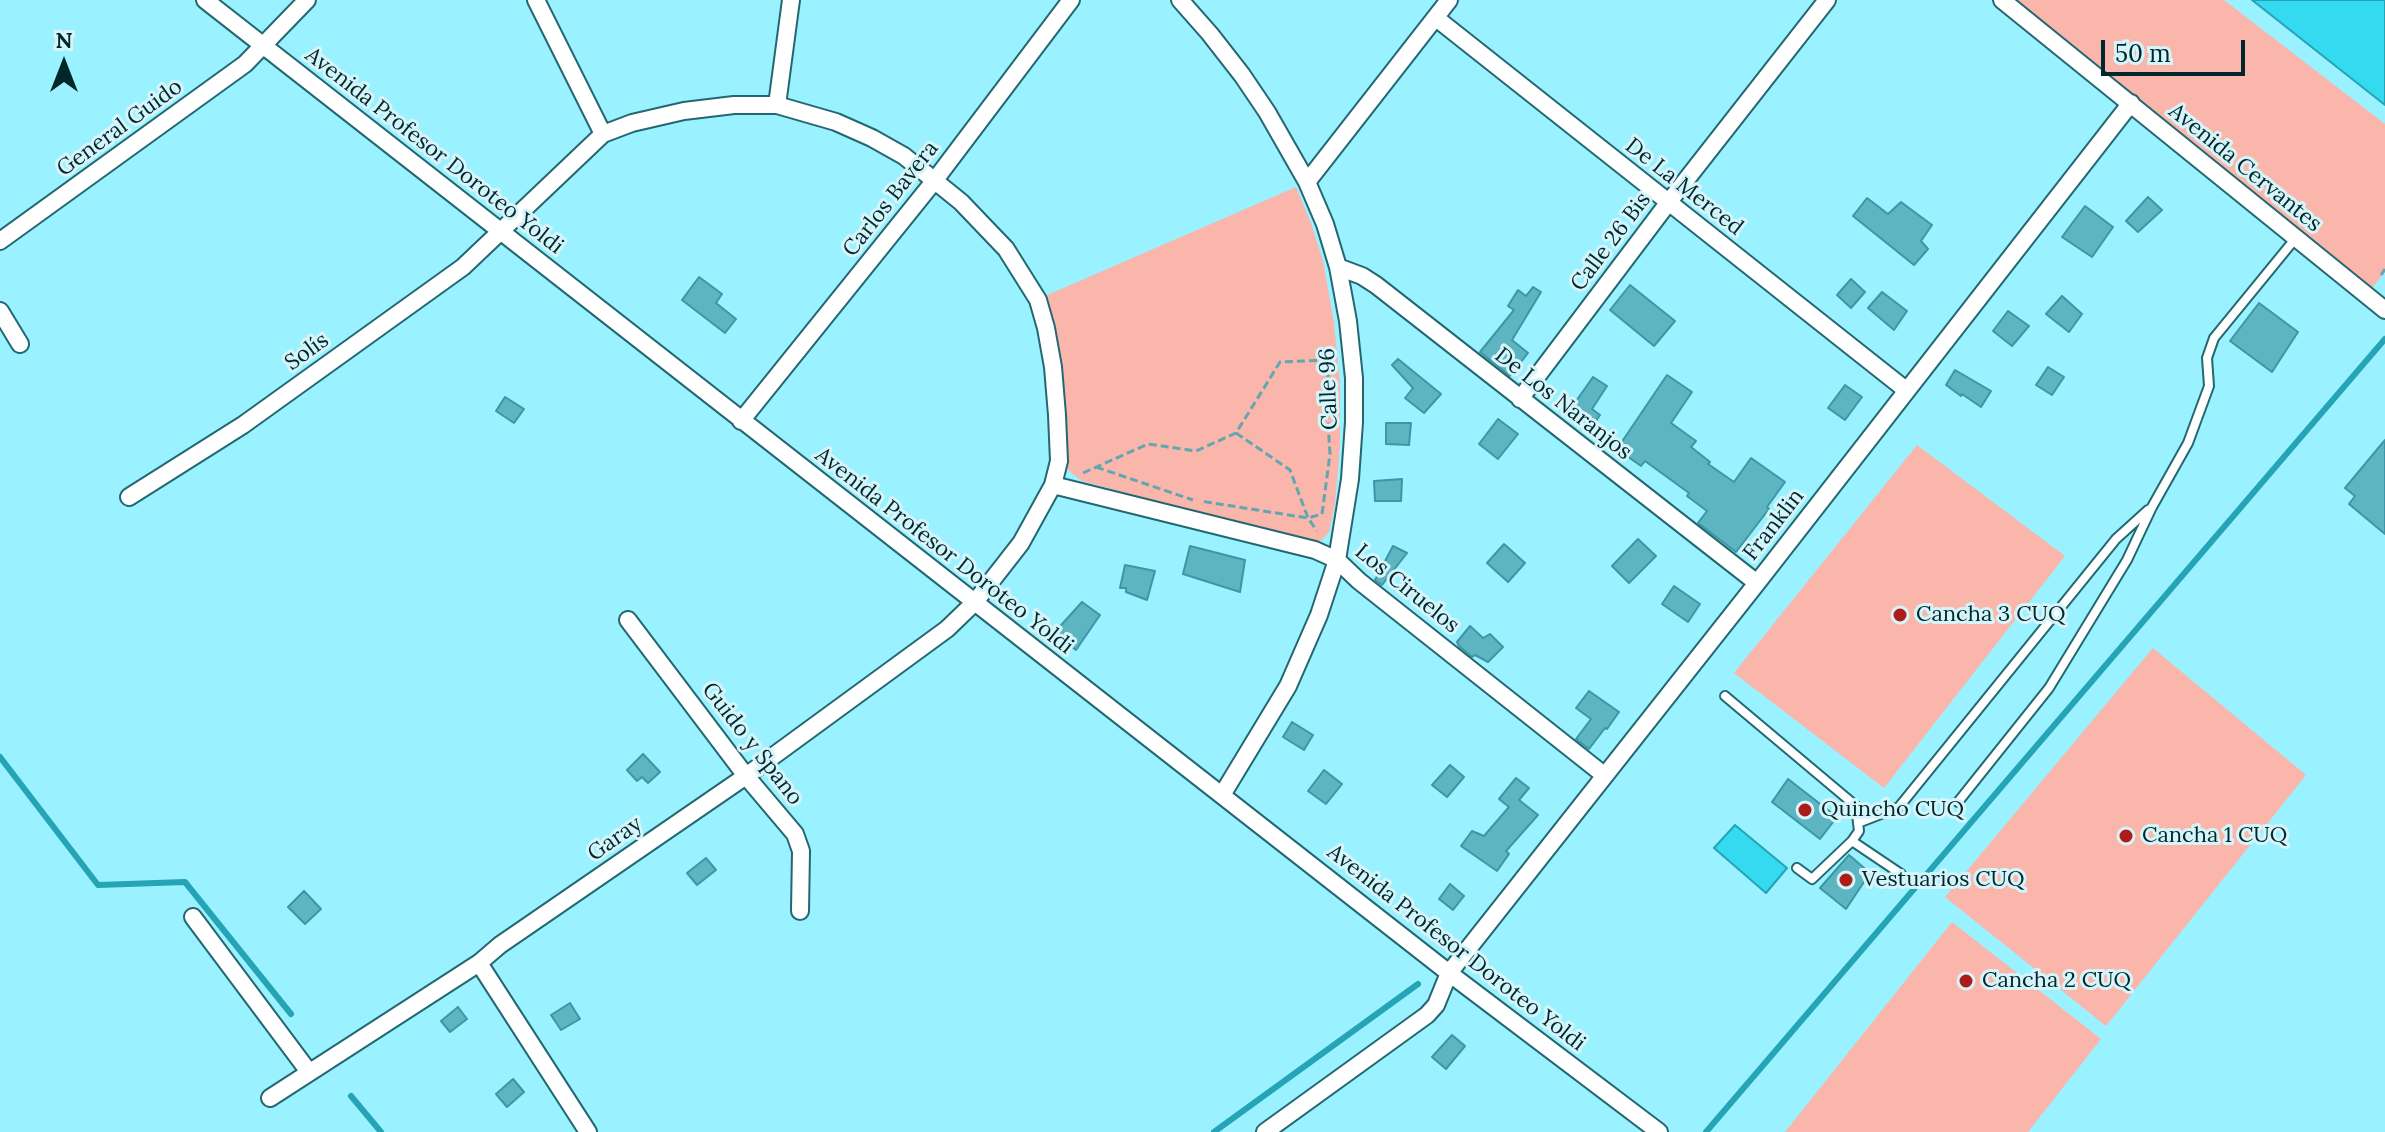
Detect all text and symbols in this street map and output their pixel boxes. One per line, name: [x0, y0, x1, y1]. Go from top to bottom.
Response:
north arrow: [24, 24, 104, 104]
scale bar: [2105, 24, 2249, 74]
text: N: [55, 26, 73, 54]
text: 50 m: [2115, 38, 2171, 69]
street label: Avenida Profesor Doroteo Yoldi: [300, 42, 568, 260]
street label: General Guido: [52, 74, 188, 182]
street label: Avenida Cervantes: [2163, 98, 2327, 238]
street label: De La Merced: [1620, 133, 1748, 241]
street label: Carlos Bavera: [838, 136, 944, 262]
street label: Calle 26 Bis: [1565, 187, 1657, 297]
street label: Solís: [280, 327, 334, 377]
street label: De Los Naranjos: [1489, 342, 1637, 466]
street label: Calle 96: [1314, 348, 1344, 430]
street label: Avenida Profesor Doroteo Yoldi: [810, 442, 1078, 660]
street label: Franklin: [1738, 484, 1810, 566]
street label: Los Ciruelos: [1349, 539, 1465, 639]
place label: Cancha 3 CUQ: [1916, 602, 2065, 628]
marker: Cancha 3 CUQ: [1891, 606, 1909, 624]
street label: Guido y Spano: [696, 677, 808, 811]
place label: Quincho CUQ: [1821, 797, 1964, 823]
marker: Quincho CUQ: [1796, 801, 1814, 819]
street label: Garay: [583, 811, 647, 867]
place label: Cancha 1 CUQ: [2142, 823, 2287, 849]
marker: Cancha 1 CUQ: [2117, 827, 2135, 845]
street label: Avenida Profesor Doroteo Yoldi: [1322, 839, 1590, 1057]
place label: Vestuarios CUQ: [1862, 867, 2024, 893]
marker: Vestuarios CUQ: [1837, 871, 1855, 889]
place label: Cancha 2 CUQ: [1982, 968, 2131, 994]
marker: Cancha 2 CUQ: [1957, 972, 1975, 990]

